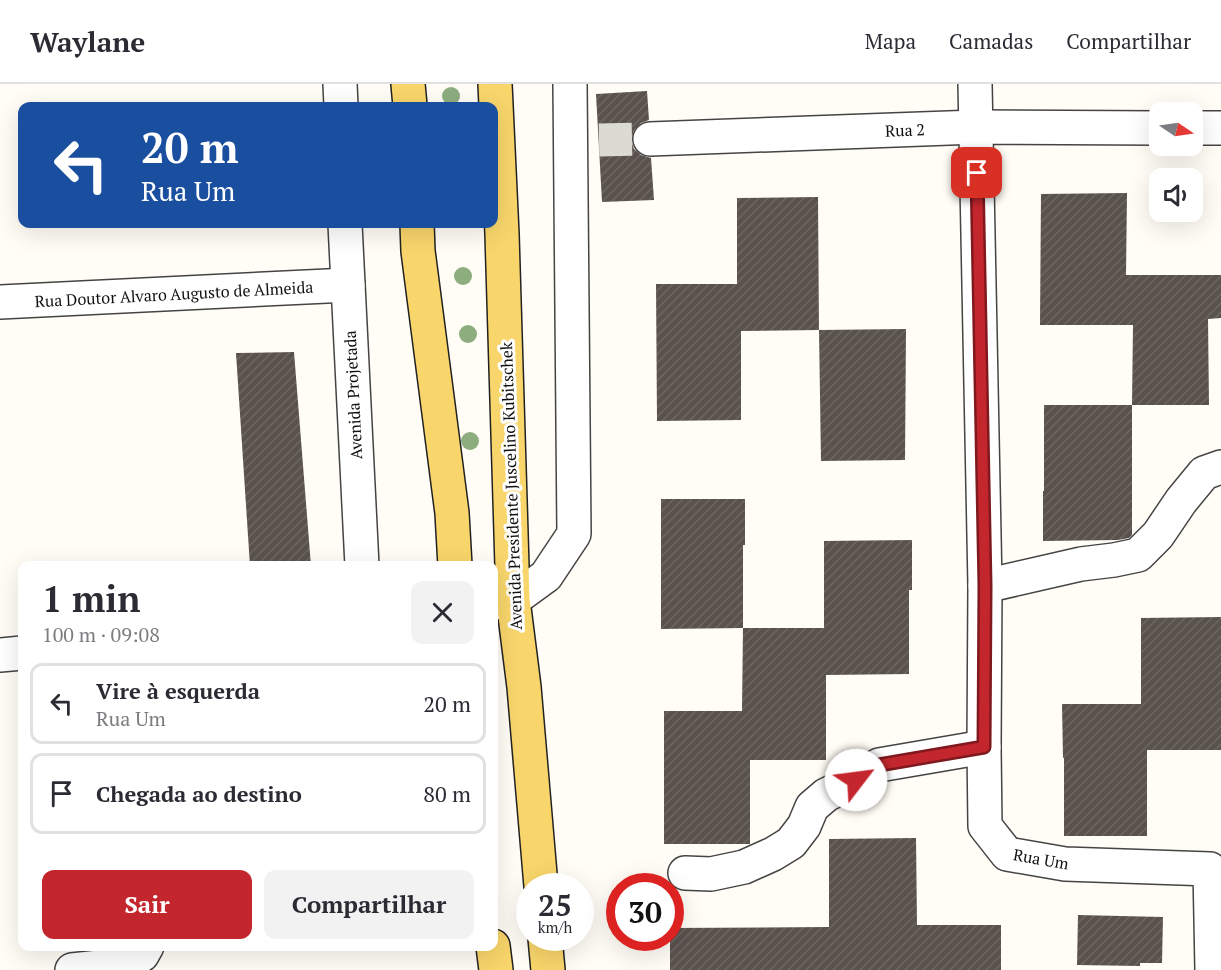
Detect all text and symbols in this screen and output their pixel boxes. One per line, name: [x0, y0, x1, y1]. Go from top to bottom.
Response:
text: Waylane: [30, 23, 145, 60]
text: Mapa: [865, 27, 916, 55]
text: Camadas: [949, 27, 1033, 55]
text: Compartilhar: [1066, 27, 1191, 55]
north arrow: [1149, 102, 1203, 156]
map controls: [1149, 102, 1203, 222]
street label: Rua 2: [885, 118, 925, 142]
text: 20 m: [141, 119, 239, 175]
icon: left: [42, 126, 120, 204]
pin: [951, 147, 1002, 198]
icon: arrive: [960, 156, 993, 189]
button: sound: [1149, 168, 1203, 222]
text: Rua Um: [141, 173, 235, 209]
street label: Rua Doutor Alvaro Augusto de Almeida: [34, 276, 314, 312]
street label: Avenida Projetada: [339, 330, 367, 460]
street label: Avenida Presidente Juscelino Kubitschek: [495, 341, 527, 630]
text: 1 min: [42, 575, 140, 622]
button: close: [411, 581, 474, 644]
text: 100 m · 09:08: [42, 621, 160, 648]
text: Vire à esquerda: [96, 676, 260, 705]
icon: left: [45, 687, 78, 720]
text: 20 m: [423, 689, 471, 718]
text: Rua Um: [96, 705, 166, 732]
position arrow: [824, 748, 888, 812]
icon: arrive: [45, 777, 78, 810]
text: Chegada ao destino: [96, 779, 302, 808]
text: 80 m: [423, 779, 471, 808]
street label: Rua Um: [1012, 843, 1071, 875]
button: Sair: [42, 870, 252, 939]
button: Compartilhar: [264, 870, 474, 939]
speed limit sign: 30: [606, 873, 684, 951]
text: 25: [538, 885, 572, 925]
text: km/h: [538, 917, 572, 937]

